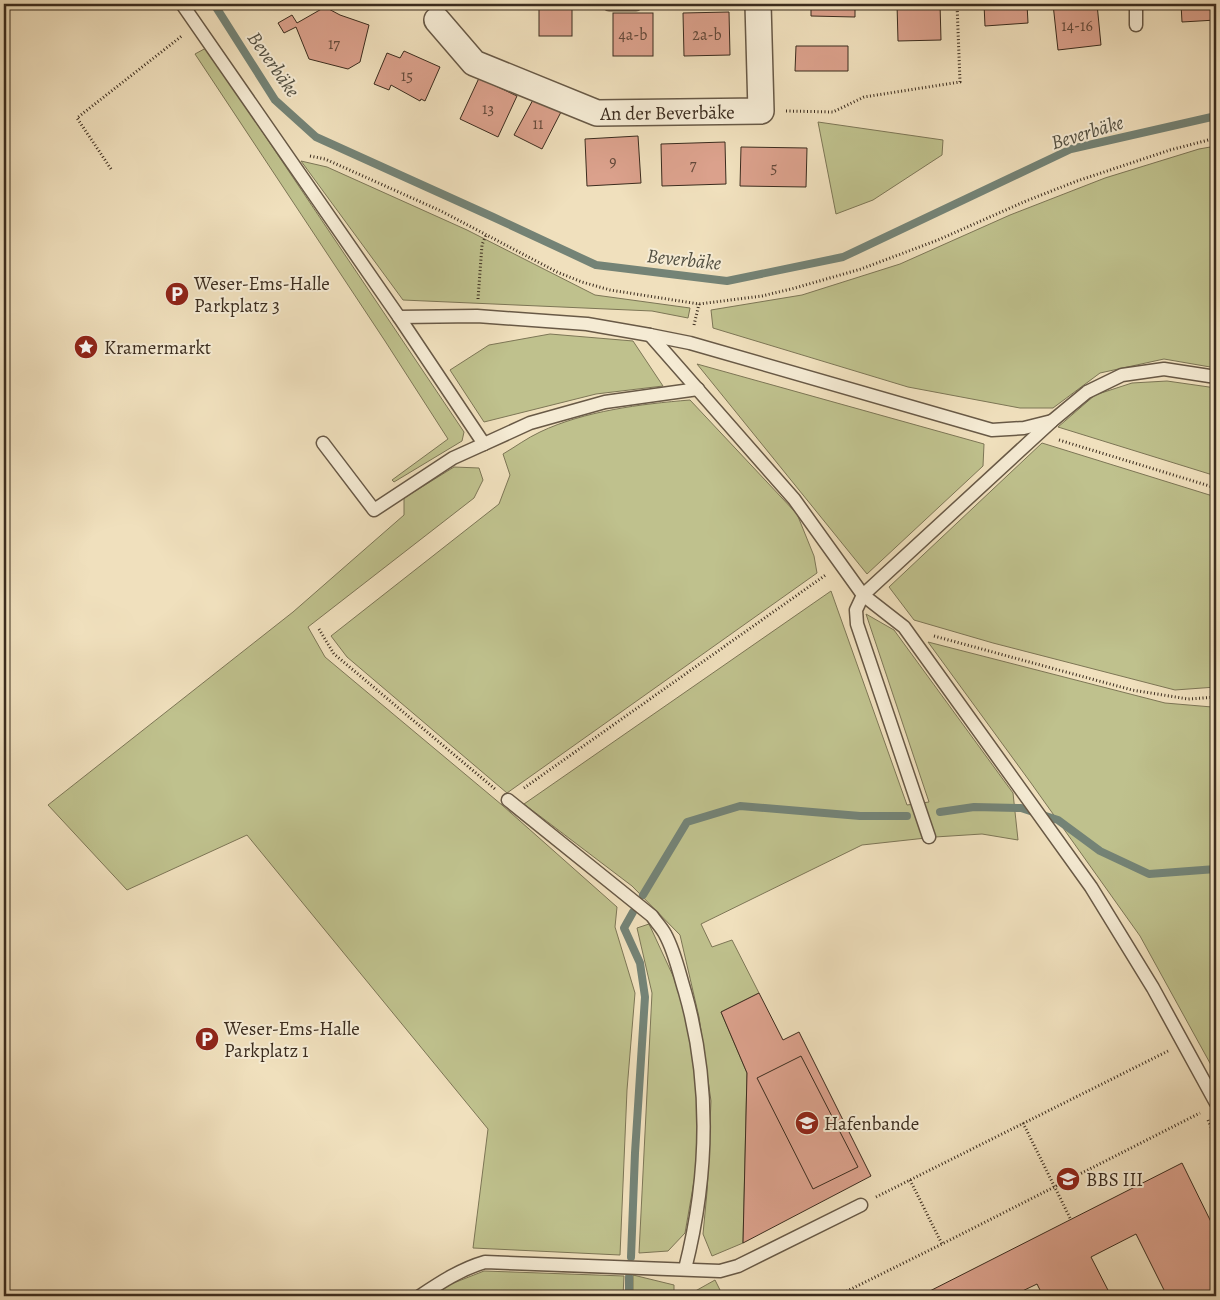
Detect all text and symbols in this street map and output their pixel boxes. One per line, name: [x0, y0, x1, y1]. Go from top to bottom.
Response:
house number: 14-16: [1061, 15, 1093, 37]
house number: 4a-b: [619, 24, 647, 46]
house number: 2a-b: [692, 24, 722, 46]
water label: Beverbäke: [241, 26, 306, 103]
house number: 17: [328, 33, 340, 55]
house number: 15: [401, 65, 413, 87]
house number: 13: [482, 98, 494, 120]
street label: An der Beverbäke: [599, 99, 735, 127]
water label: Beverbäke: [1048, 109, 1127, 156]
house number: 11: [533, 113, 544, 135]
house number: 9: [609, 151, 617, 173]
house number: 7: [690, 154, 697, 176]
house number: 5: [771, 157, 778, 179]
water label: Beverbäke: [645, 242, 722, 277]
place label: Weser-Ems-Halle Parkplatz 3: [193, 271, 330, 319]
parking icon: Weser-Ems-Halle Parkplatz 3: [164, 281, 190, 307]
place icon: Kramermarkt: [73, 334, 99, 360]
place label: Kramermarkt: [104, 335, 211, 361]
place label: Weser-Ems-Halle Parkplatz 1: [223, 1016, 360, 1064]
parking icon: Weser-Ems-Halle Parkplatz 1: [194, 1026, 220, 1052]
school or university icon: Hafenbande: [794, 1110, 820, 1136]
place label: Hafenbande: [824, 1111, 919, 1137]
school or university icon: BBS III: [1055, 1166, 1081, 1192]
place label: BBS III: [1086, 1167, 1143, 1193]

